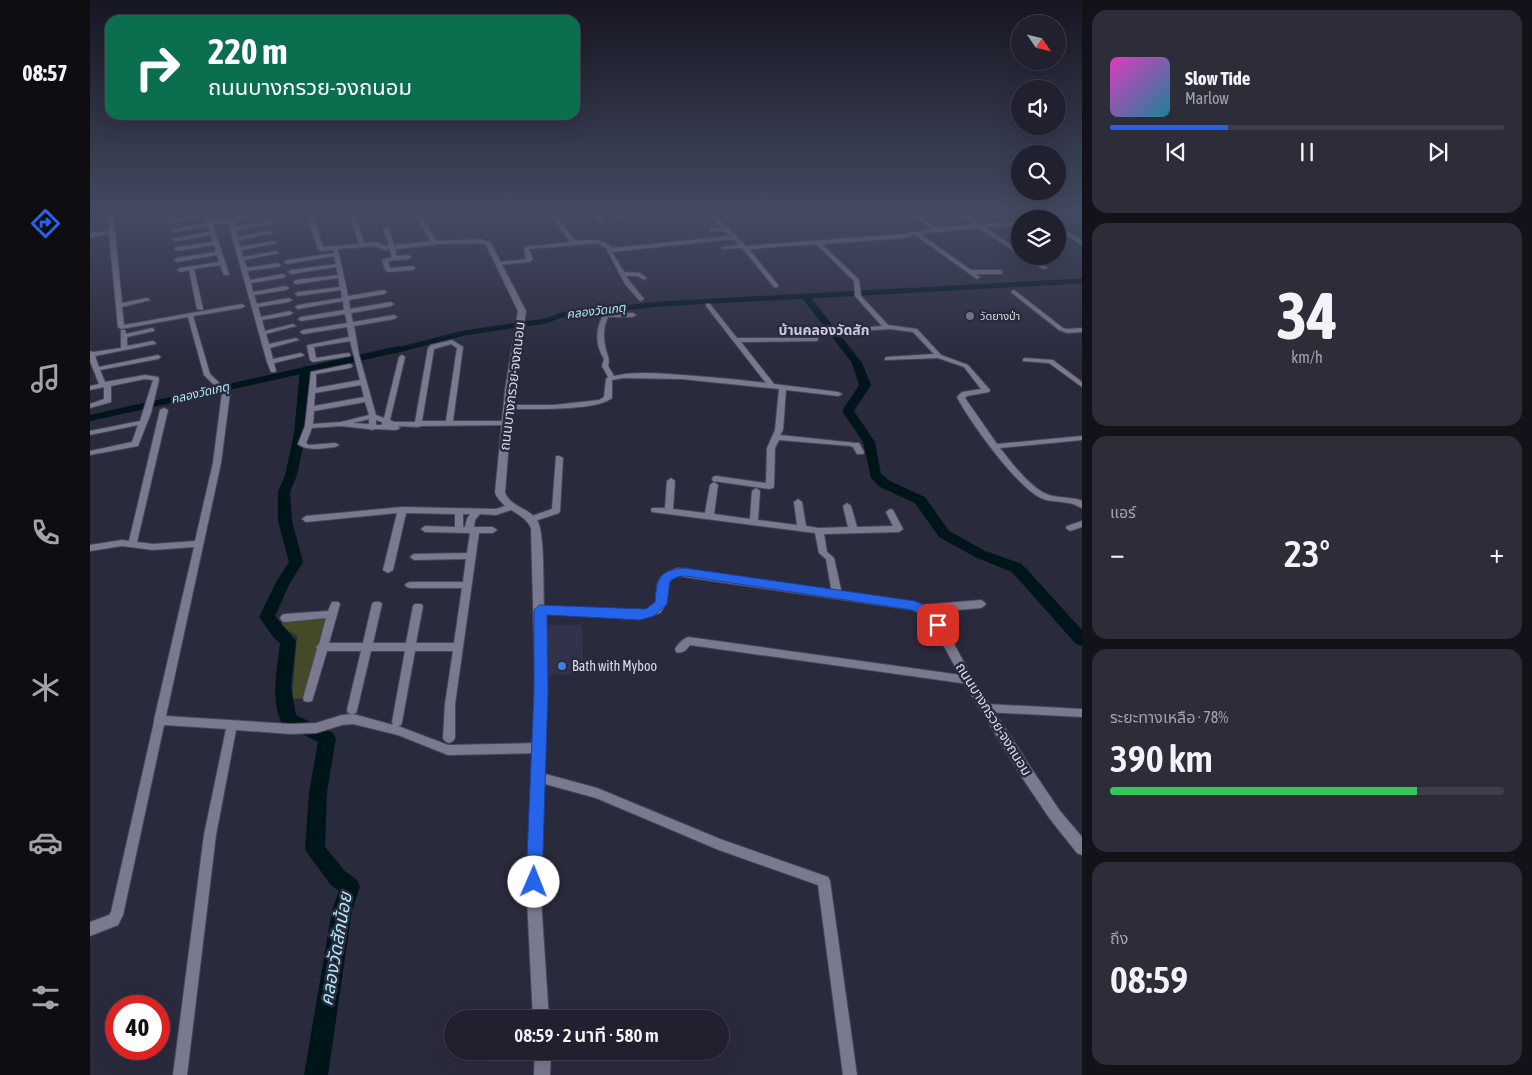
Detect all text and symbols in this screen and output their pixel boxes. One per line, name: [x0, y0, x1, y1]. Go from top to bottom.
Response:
north arrow: [1011, 15, 1066, 70]
map controls: [1011, 15, 1066, 265]
text: 220 m: [208, 31, 287, 71]
icon: right: [125, 35, 190, 100]
text: 08:57: [22, 60, 68, 86]
text: Slow Tide: [1185, 67, 1250, 89]
text: ถนนบางกรวย-จงถนอม: [208, 74, 412, 100]
button: sound: [1011, 80, 1066, 135]
text: Marlow: [1185, 89, 1229, 107]
icon: previous: [1162, 138, 1190, 166]
icon: pause: [1293, 138, 1321, 166]
icon: next: [1424, 138, 1452, 166]
button: search: [1011, 145, 1066, 200]
icon: directions: [28, 206, 63, 241]
button: layers: [1011, 210, 1066, 265]
text: 34: [1276, 278, 1338, 353]
water label: คลองวัดเกตุ: [566, 300, 628, 323]
marker: วัดยางป่า: [964, 310, 976, 322]
place label: วัดยางป่า: [980, 310, 1020, 322]
street label: ถนนบางกรวย-จงถนอม: [496, 321, 528, 451]
district label: บ้านคลองวัดสัก: [779, 322, 869, 338]
text: km/h: [1291, 348, 1323, 366]
icon: music: [28, 361, 63, 396]
water label: คลองวัดเกตุ: [170, 379, 232, 407]
text: แอร์: [1110, 503, 1136, 521]
icon: phone: [28, 515, 63, 550]
text: 23°: [1284, 532, 1330, 575]
text: −: [1110, 537, 1125, 569]
text: +: [1489, 537, 1504, 569]
pin: [917, 604, 959, 646]
icon: arrive: [924, 611, 952, 639]
place label: Bath with Myboo: [572, 658, 657, 674]
marker: Bath with Myboo: [556, 660, 568, 672]
street label: ถนนบางกรวย-จงถนอม: [953, 660, 1035, 778]
icon: climate: [28, 670, 63, 705]
text: ระยะทางเหลือ · 78%: [1110, 708, 1228, 726]
text: 390 km: [1110, 737, 1213, 780]
icon: car: [28, 825, 63, 860]
position arrow: [507, 855, 559, 907]
water label: คลองวัดสักน้อย: [315, 889, 356, 1007]
text: ถึง: [1110, 929, 1128, 947]
text: 08:59: [1110, 958, 1188, 1001]
icon: filters: [28, 980, 63, 1015]
speed limit sign: 40: [105, 995, 170, 1060]
text: 08:59 · 2 นาที · 580 m: [514, 1024, 659, 1046]

